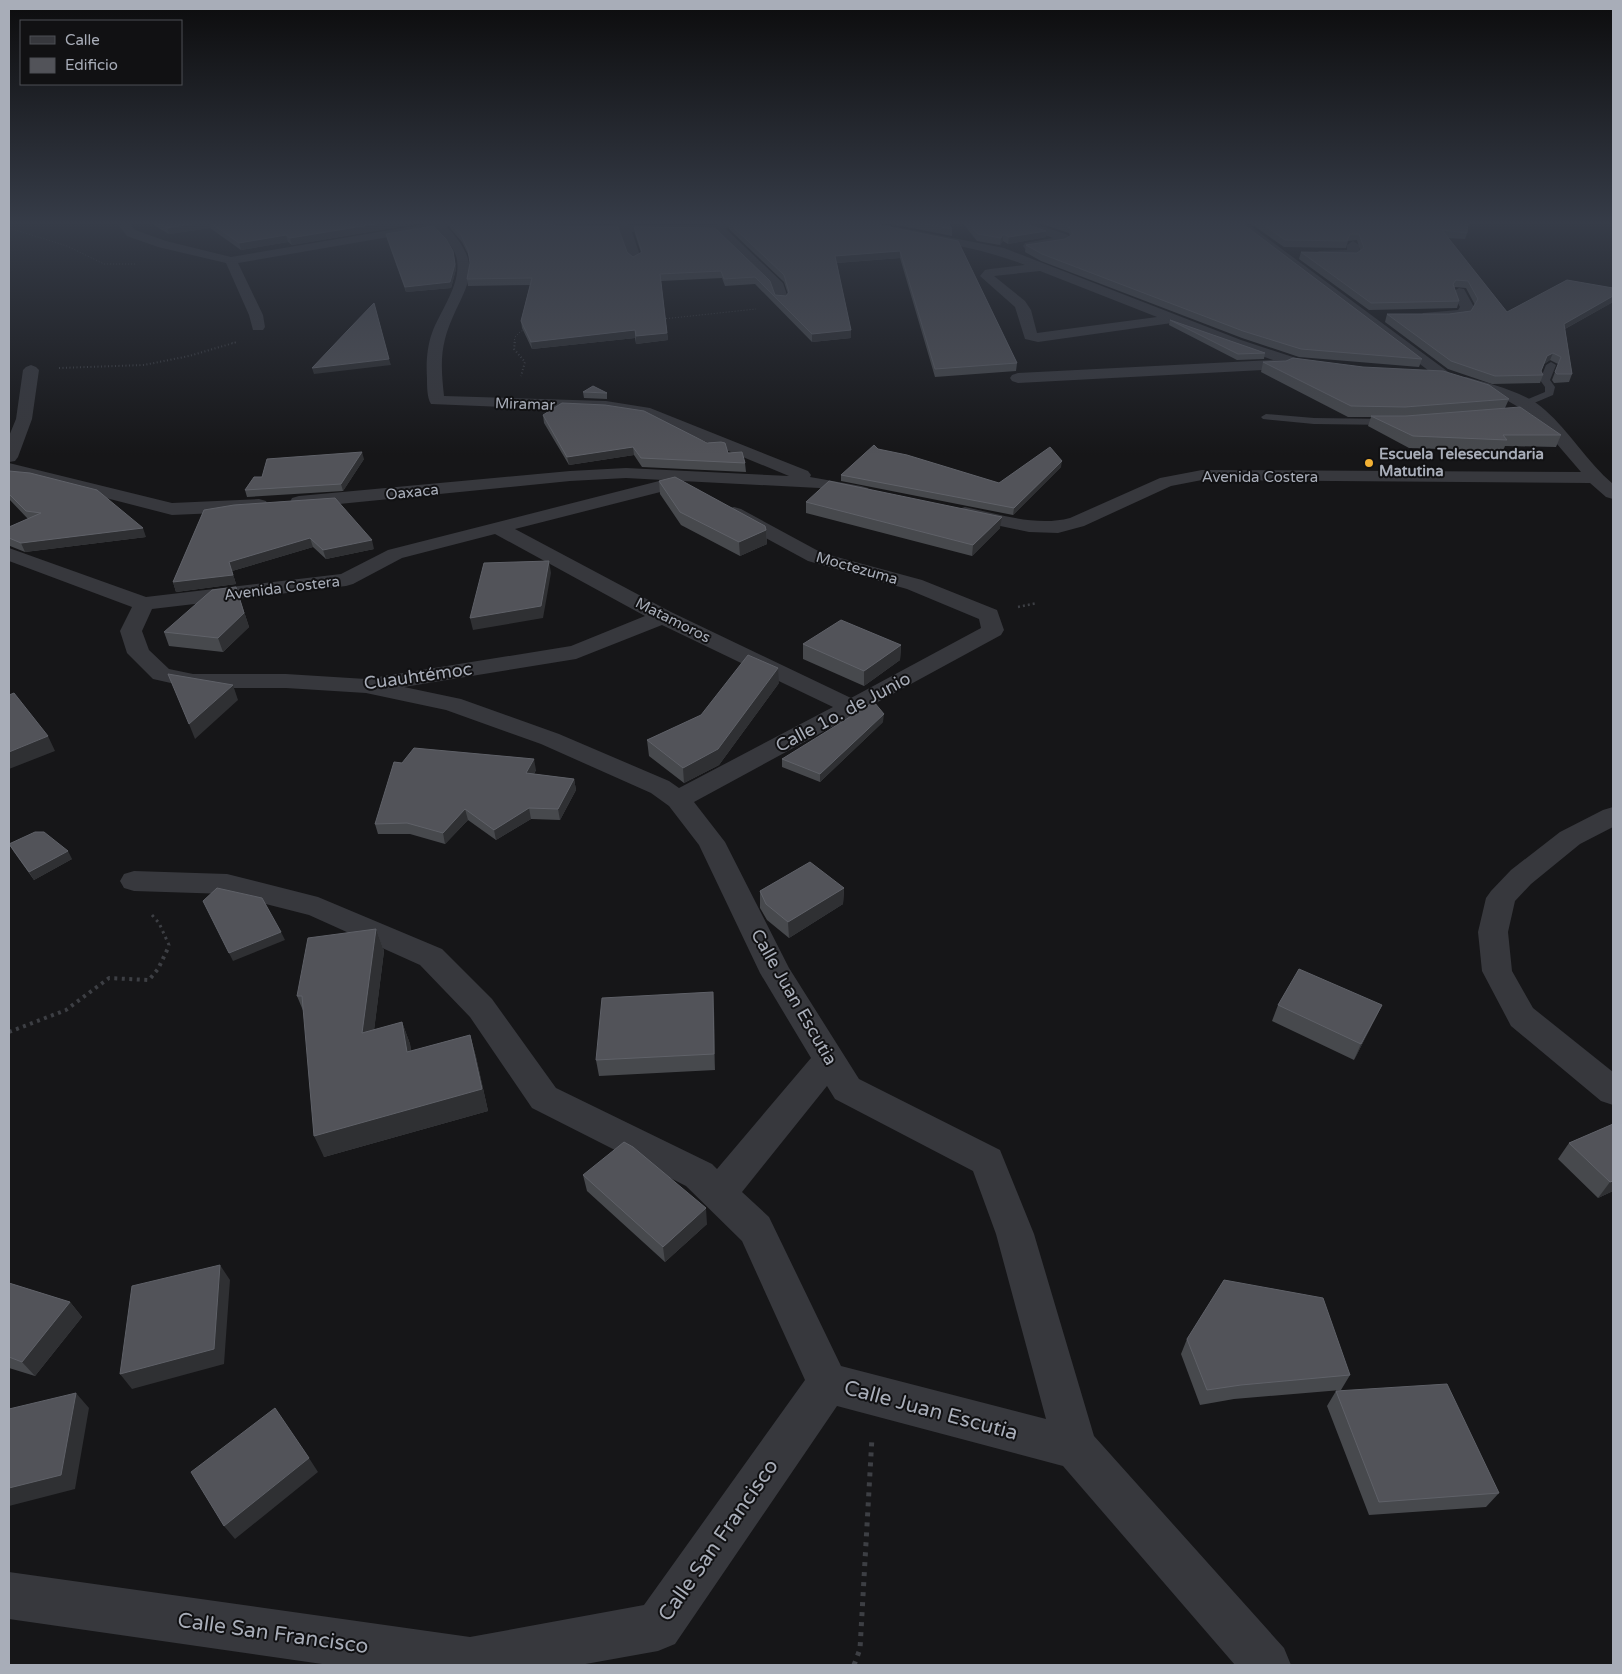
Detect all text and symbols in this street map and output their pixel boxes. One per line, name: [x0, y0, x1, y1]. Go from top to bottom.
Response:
legend: [20, 20, 182, 85]
text: Calle: [65, 31, 100, 49]
text: Edificio: [65, 56, 118, 74]
street label: Miramar: [495, 394, 556, 414]
place label: Escuela Telesecundaria Matutina: [1379, 445, 1544, 480]
marker: Escuela Telesecundaria Matutina: [1363, 457, 1375, 469]
street label: Avenida Costera: [1202, 468, 1318, 486]
street label: Oaxaca: [384, 480, 440, 504]
street label: Moctezuma: [814, 548, 900, 588]
street label: Avenida Costera: [223, 572, 341, 604]
street label: Matamoros: [633, 593, 713, 647]
street label: Cuauhtémoc: [362, 658, 474, 694]
street label: Calle 1o. de Junio: [772, 667, 914, 757]
street label: Calle Juan Escutia: [746, 925, 842, 1069]
street label: Calle Juan Escutia: [841, 1375, 1021, 1446]
street label: Calle San Francisco: [653, 1454, 784, 1626]
street label: Calle San Francisco: [176, 1608, 370, 1659]

